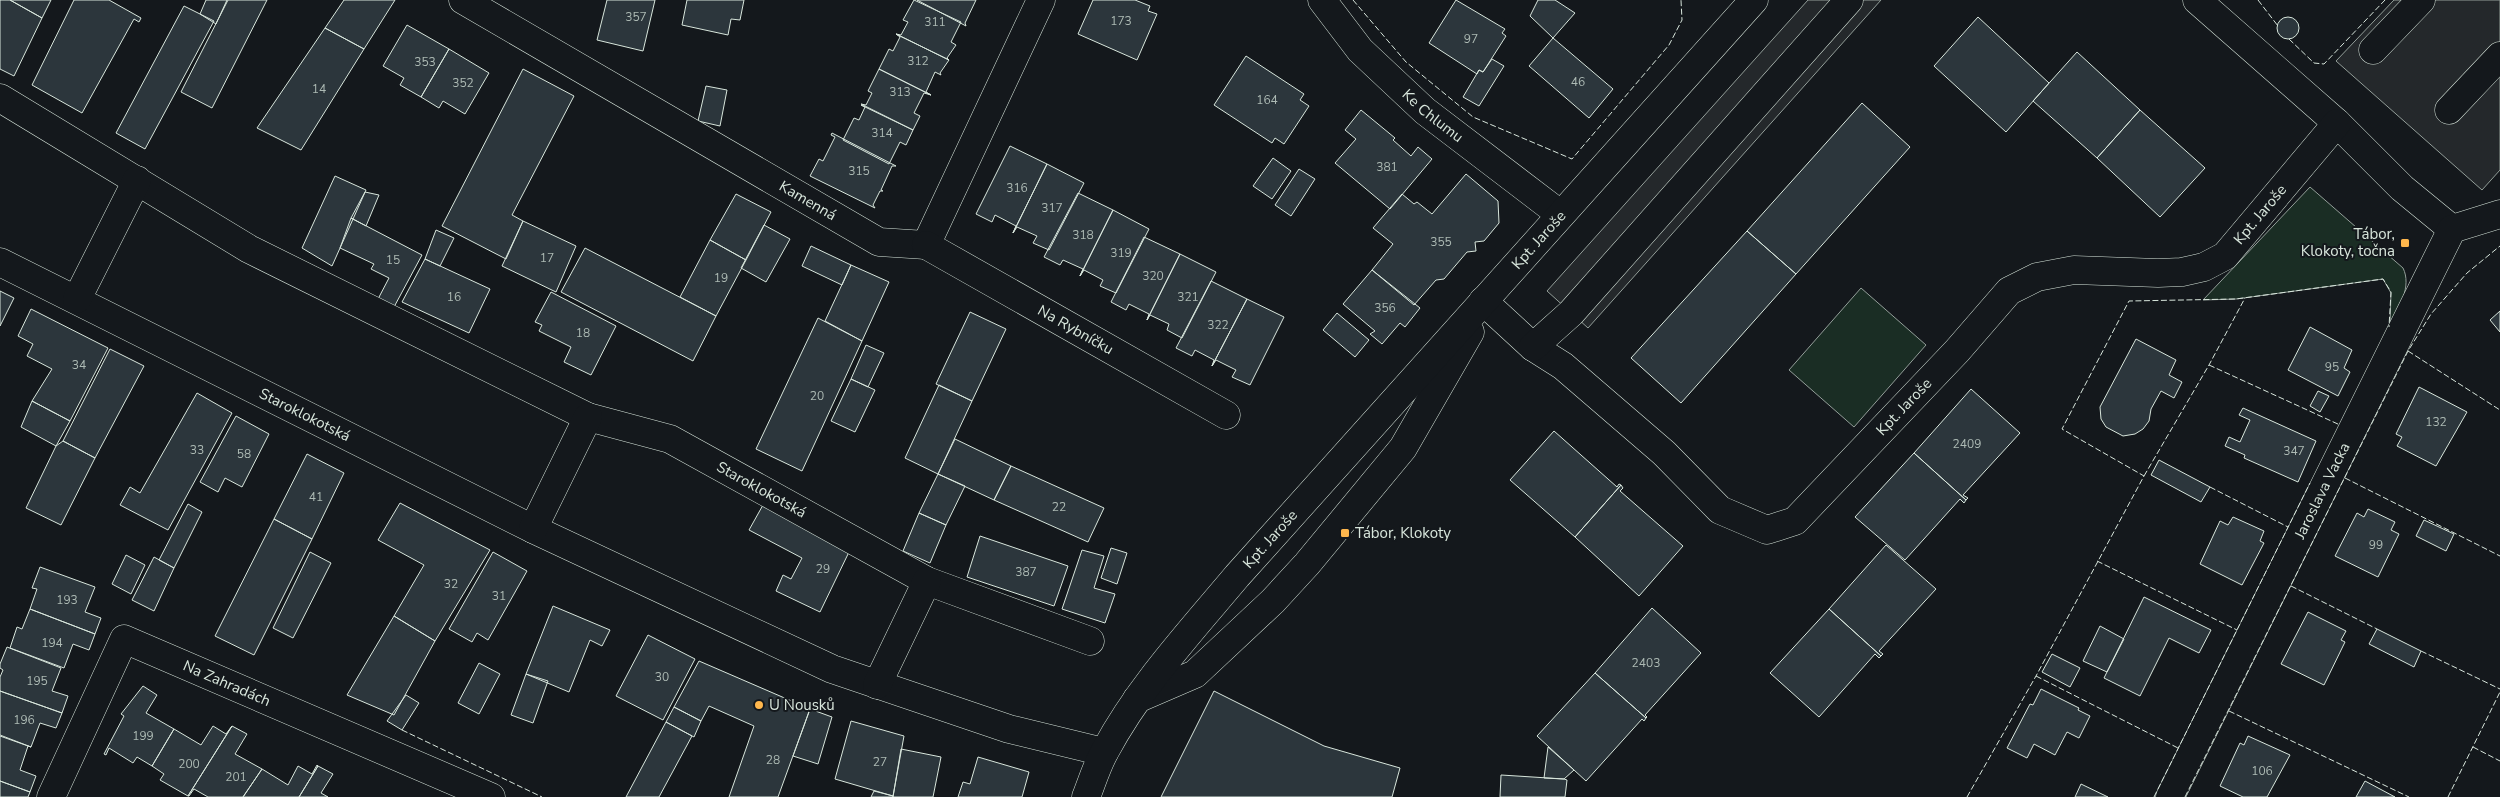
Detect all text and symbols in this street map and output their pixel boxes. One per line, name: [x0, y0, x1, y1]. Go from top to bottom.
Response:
house number: 357: [625, 9, 647, 25]
house number: 173: [1110, 13, 1132, 29]
house number: 311: [924, 14, 946, 30]
house number: 97: [1464, 31, 1478, 47]
house number: 312: [907, 53, 929, 69]
house number: 353: [414, 54, 436, 70]
house number: 46: [1571, 74, 1585, 90]
house number: 352: [452, 75, 474, 91]
house number: 14: [312, 81, 326, 97]
house number: 313: [889, 84, 911, 100]
street label: Ke Chlumu: [1398, 85, 1468, 147]
house number: 164: [1256, 92, 1278, 108]
house number: 314: [871, 125, 893, 141]
house number: 381: [1376, 159, 1398, 175]
house number: 315: [848, 163, 870, 179]
street label: Kamenná: [776, 176, 840, 225]
house number: 316: [1006, 180, 1028, 196]
street label: Kpt. Jaroše: [2229, 180, 2291, 249]
house number: 317: [1041, 200, 1063, 216]
street label: Kpt. Jaroše: [1507, 206, 1570, 274]
place label: Tábor, Klokoty, točna: [2301, 224, 2395, 261]
house number: 318: [1072, 227, 1094, 243]
house number: 355: [1430, 234, 1452, 250]
marker: Tábor, Klokoty, točna: [2399, 237, 2411, 249]
house number: 319: [1110, 245, 1132, 261]
house number: 17: [540, 250, 554, 266]
house number: 15: [386, 252, 400, 268]
house number: 320: [1142, 268, 1164, 284]
house number: 19: [714, 270, 728, 286]
house number: 16: [447, 289, 461, 305]
house number: 321: [1177, 289, 1199, 305]
street label: Na Rybníčku: [1034, 300, 1117, 359]
house number: 356: [1374, 300, 1396, 316]
house number: 322: [1207, 317, 1229, 333]
house number: 18: [576, 325, 590, 341]
house number: 34: [72, 357, 86, 373]
house number: 95: [2325, 359, 2339, 375]
street label: Kpt. Jaroše: [1872, 374, 1936, 440]
street label: Staroklokotská: [256, 383, 354, 446]
house number: 20: [810, 388, 824, 404]
house number: 132: [2425, 414, 2447, 430]
house number: 2409: [1953, 436, 1981, 452]
street label: Jaroslava Vacka: [2289, 439, 2354, 543]
house number: 33: [190, 442, 204, 458]
house number: 347: [2283, 443, 2305, 459]
house number: 58: [237, 446, 251, 462]
street label: Staroklokotská: [713, 457, 810, 522]
house number: 41: [309, 489, 323, 505]
house number: 22: [1052, 499, 1066, 515]
street label: Kpt. Jaroše: [1238, 505, 1302, 573]
place label: Tábor, Klokoty: [1355, 523, 1451, 543]
marker: Tábor, Klokoty: [1339, 527, 1351, 539]
house number: 99: [2369, 537, 2383, 553]
house number: 29: [816, 561, 830, 577]
house number: 387: [1015, 564, 1037, 580]
house number: 32: [444, 576, 458, 592]
house number: 31: [492, 588, 506, 604]
house number: 193: [56, 592, 78, 608]
house number: 194: [41, 635, 63, 651]
house number: 2403: [1632, 655, 1660, 671]
street label: Na Zahradách: [180, 656, 274, 711]
house number: 30: [655, 669, 669, 685]
house number: 195: [26, 673, 48, 689]
place label: U Nousků: [769, 695, 835, 715]
marker: U Nousků: [753, 699, 765, 711]
house number: 196: [13, 712, 35, 728]
house number: 199: [132, 728, 154, 744]
house number: 28: [766, 752, 780, 768]
house number: 27: [873, 754, 887, 770]
house number: 200: [178, 756, 200, 772]
house number: 106: [2251, 763, 2273, 779]
house number: 201: [225, 769, 247, 785]

